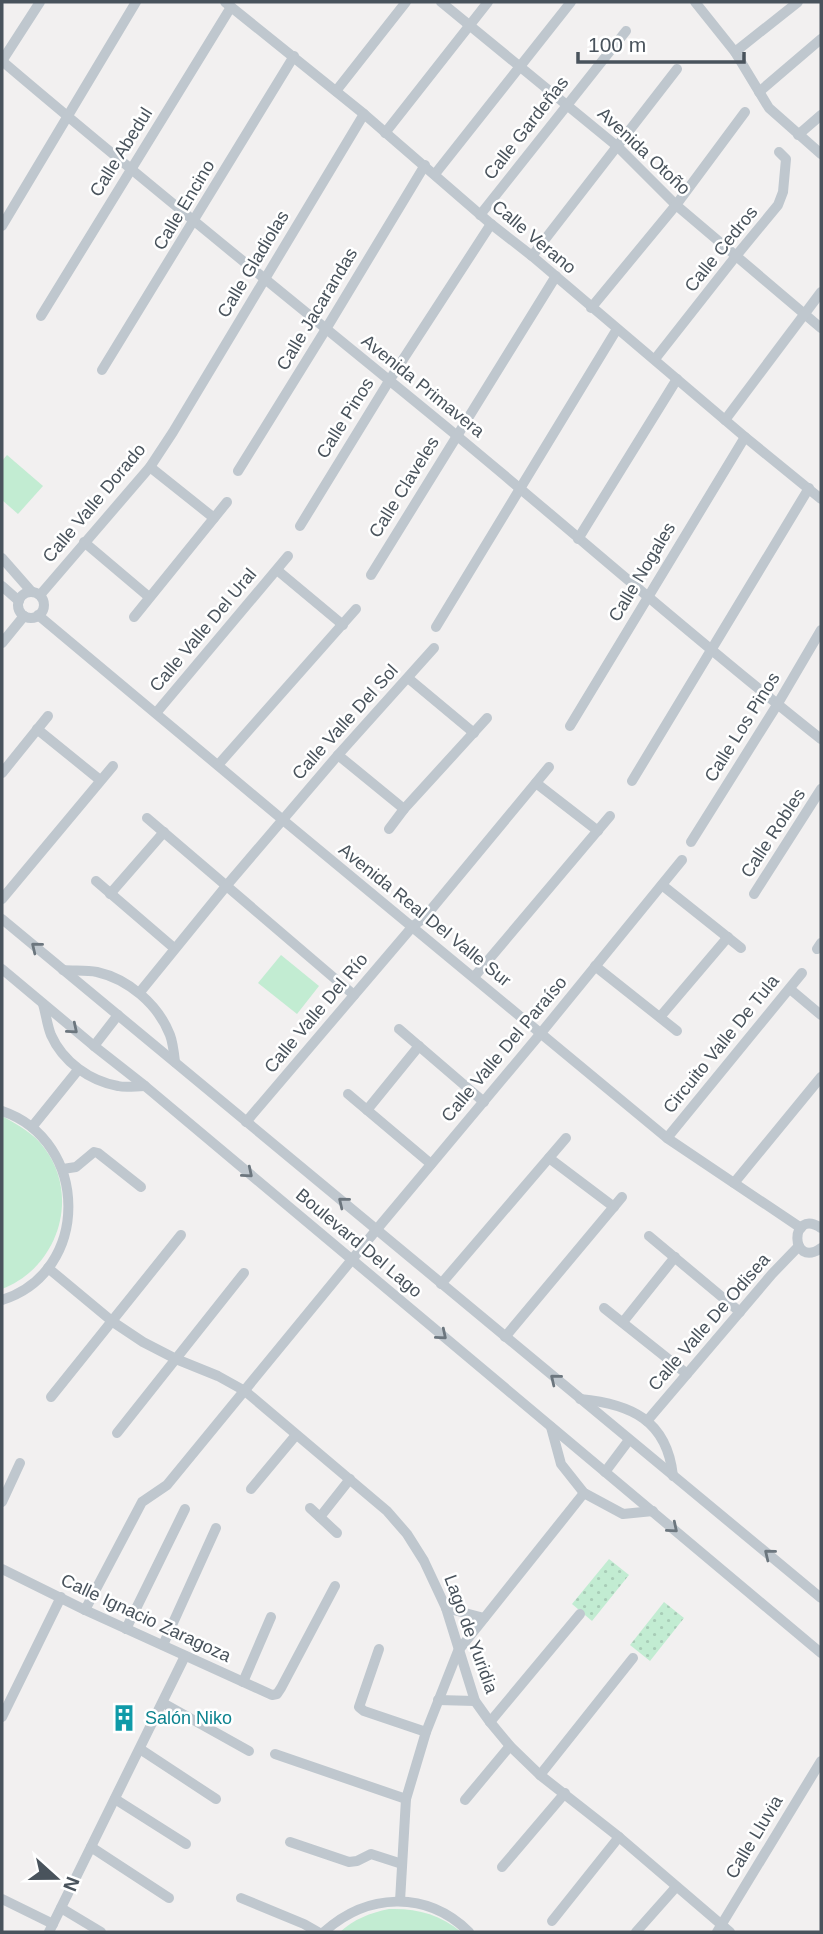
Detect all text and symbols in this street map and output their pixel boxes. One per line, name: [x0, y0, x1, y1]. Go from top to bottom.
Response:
scale bar: [578, 21, 744, 65]
text: 100 m: [588, 33, 646, 56]
street label: Calle Gardeñas: [480, 73, 572, 183]
street label: Avenida Otoño: [594, 103, 694, 199]
street label: Calle Abedul: [86, 104, 156, 200]
street label: Calle Encino: [149, 157, 219, 253]
street label: Calle Verano: [488, 196, 580, 278]
street label: Calle Cedros: [680, 202, 762, 296]
street label: Calle Gladiolas: [213, 207, 293, 321]
street label: Calle Jacarandas: [273, 244, 361, 374]
street label: Avenida Primavera: [358, 330, 489, 442]
street label: Calle Pinos: [312, 374, 378, 462]
street label: Calle Claveles: [365, 433, 443, 541]
street label: Calle Valle Dorado: [39, 440, 149, 566]
street label: Calle Nogales: [605, 519, 679, 625]
street label: Calle Valle Del Ural: [146, 564, 260, 696]
street label: Calle Valle Del Sol: [288, 660, 402, 784]
street label: Calle Los Pinos: [700, 669, 784, 785]
street label: Calle Robles: [737, 785, 809, 881]
street label: Avenida Real Del Valle Sur: [335, 839, 515, 991]
one-way arrow: [31, 943, 44, 955]
street label: Calle Valle Del Río: [260, 949, 372, 1077]
street label: Circuito Valle De Tula: [659, 970, 783, 1117]
street label: Calle Valle Del Paraíso: [437, 972, 571, 1126]
one-way arrow: [65, 1020, 78, 1033]
one-way arrow: [240, 1165, 253, 1177]
street label: Boulevard Del Lago: [292, 1185, 426, 1301]
one-way arrow: [338, 1197, 350, 1210]
street label: Calle Valle De Odisea: [644, 1249, 775, 1395]
one-way arrow: [433, 1327, 446, 1339]
one-way arrow: [551, 1375, 564, 1387]
one-way arrow: [664, 1520, 677, 1532]
one-way arrow: [764, 1550, 776, 1563]
street label: Calle Ignacio Zaragoza: [58, 1570, 235, 1667]
street label: Lago de Yuridia: [440, 1572, 502, 1697]
building icon: Salón Niko: [109, 1703, 139, 1733]
place label: Salón Niko: [145, 1708, 232, 1728]
street label: Calle Lluvia: [721, 1791, 787, 1882]
north arrow: [21, 1843, 91, 1913]
text: N: [59, 1874, 84, 1894]

